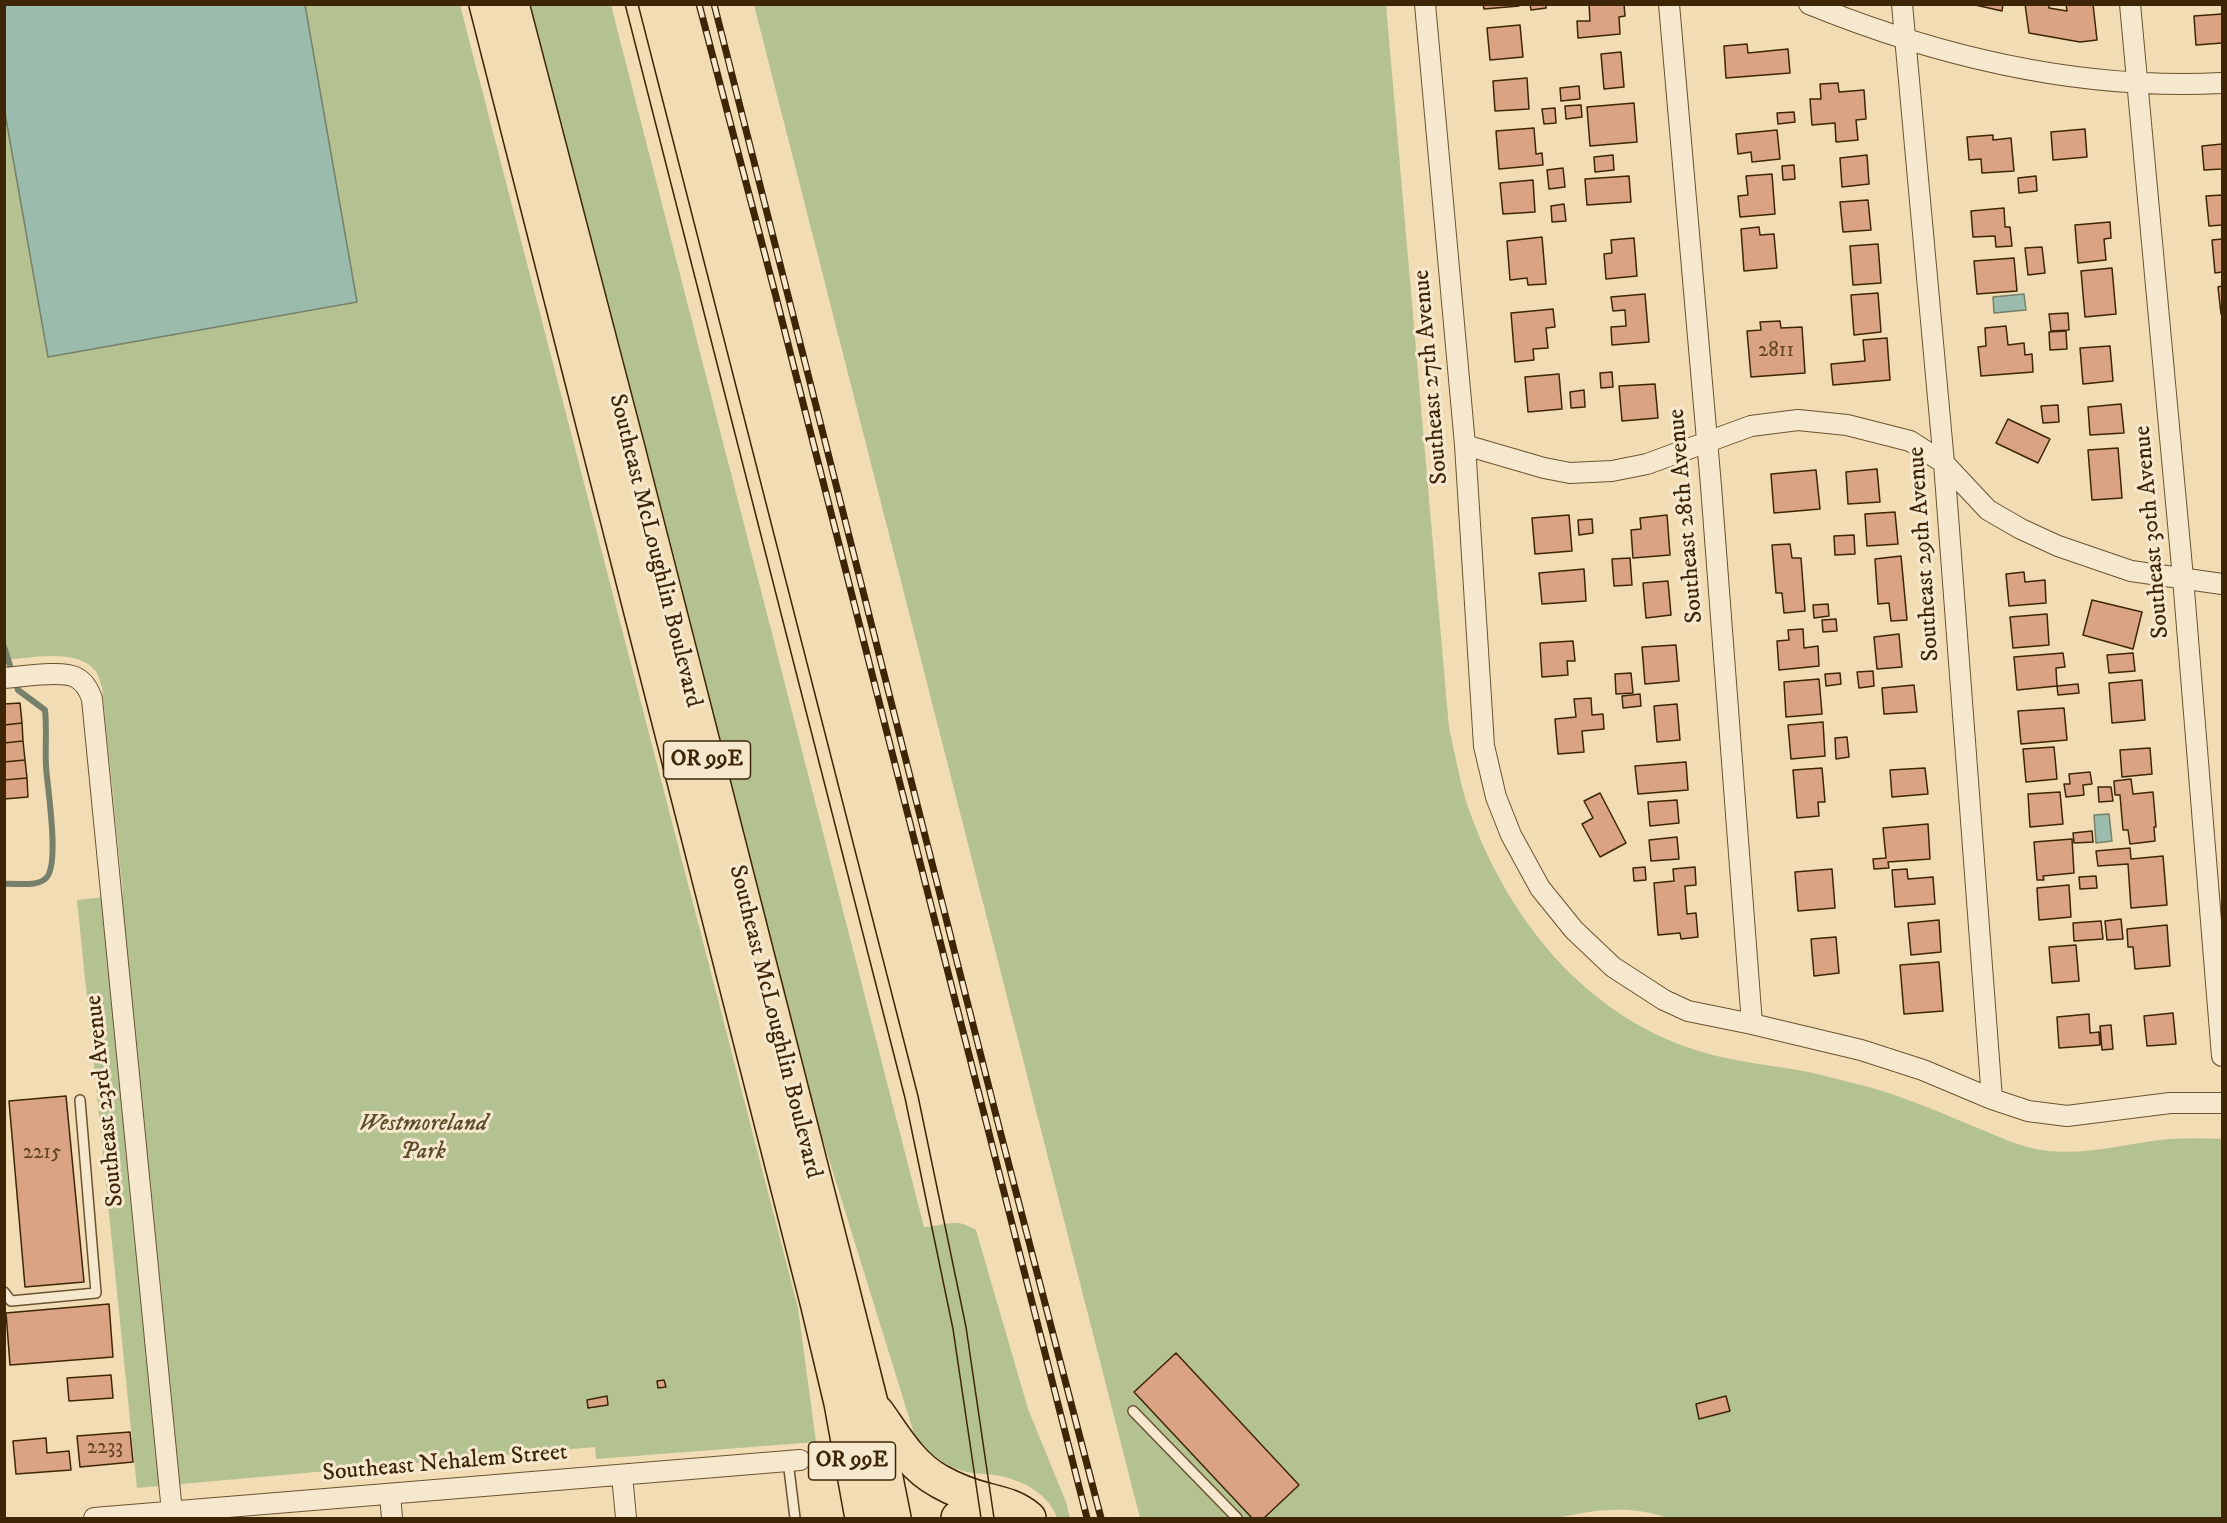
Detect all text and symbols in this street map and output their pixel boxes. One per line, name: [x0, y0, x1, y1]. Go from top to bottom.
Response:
street label: Southeast 27th Avenue: [1408, 268, 1456, 486]
house number: 2811: [1758, 339, 1794, 365]
street label: Southeast McLoughlin Boulevard: [601, 391, 707, 711]
street label: Southeast 28th Avenue: [1663, 407, 1711, 625]
street label: Southeast 30th Avenue: [2129, 424, 2177, 640]
street label: Southeast 29th Avenue: [1903, 446, 1947, 662]
road number: OR 99E: [664, 741, 750, 779]
street label: Southeast McLoughlin Boulevard: [721, 862, 827, 1182]
street label: Southeast 23rd Avenue: [81, 994, 131, 1208]
park label: Westmoreland Park: [359, 1111, 487, 1167]
house number: 2215: [23, 1141, 61, 1167]
house number: 2233: [87, 1436, 123, 1462]
street label: Southeast Nehalem Street: [321, 1439, 569, 1489]
road number: OR 99E: [808, 1442, 896, 1480]

